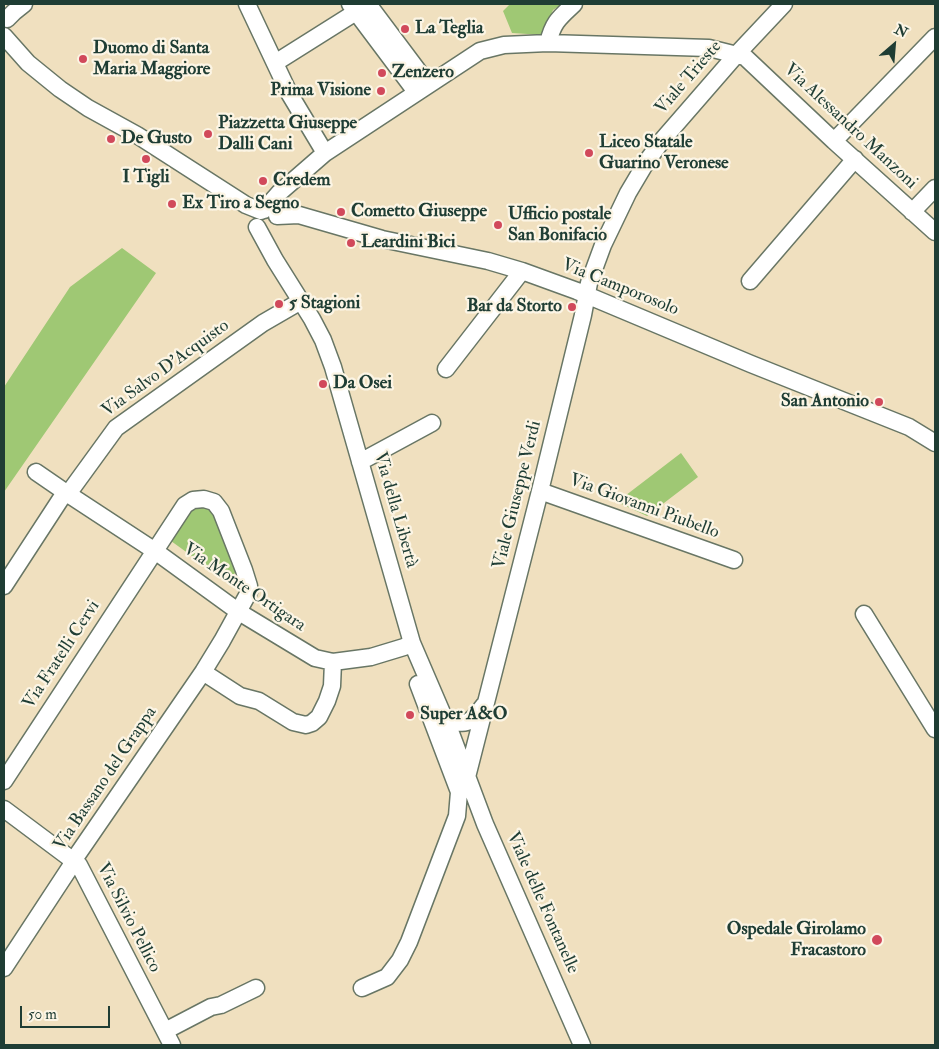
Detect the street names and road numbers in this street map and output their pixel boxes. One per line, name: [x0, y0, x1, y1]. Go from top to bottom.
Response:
street label: Viale Trieste: [651, 37, 727, 119]
street label: Via Alessandro Manzoni: [779, 60, 921, 194]
street label: Via Camporosolo: [558, 255, 682, 321]
street label: Via Salvo D'Acquisto: [98, 316, 234, 422]
street label: Viale Giuseppe Verdi: [489, 419, 547, 571]
street label: Via della Libertà: [368, 450, 422, 570]
street label: Via Giovanni Piubello: [566, 470, 722, 544]
street label: Via Monte Ortigara: [179, 539, 309, 637]
street label: Via Fratelli Cervi: [19, 597, 105, 713]
street label: Via Bassano del Grappa: [50, 703, 162, 855]
street label: Viale delle Fontanelle: [501, 829, 583, 977]
street label: Via Silvio Pellico: [91, 860, 165, 976]

